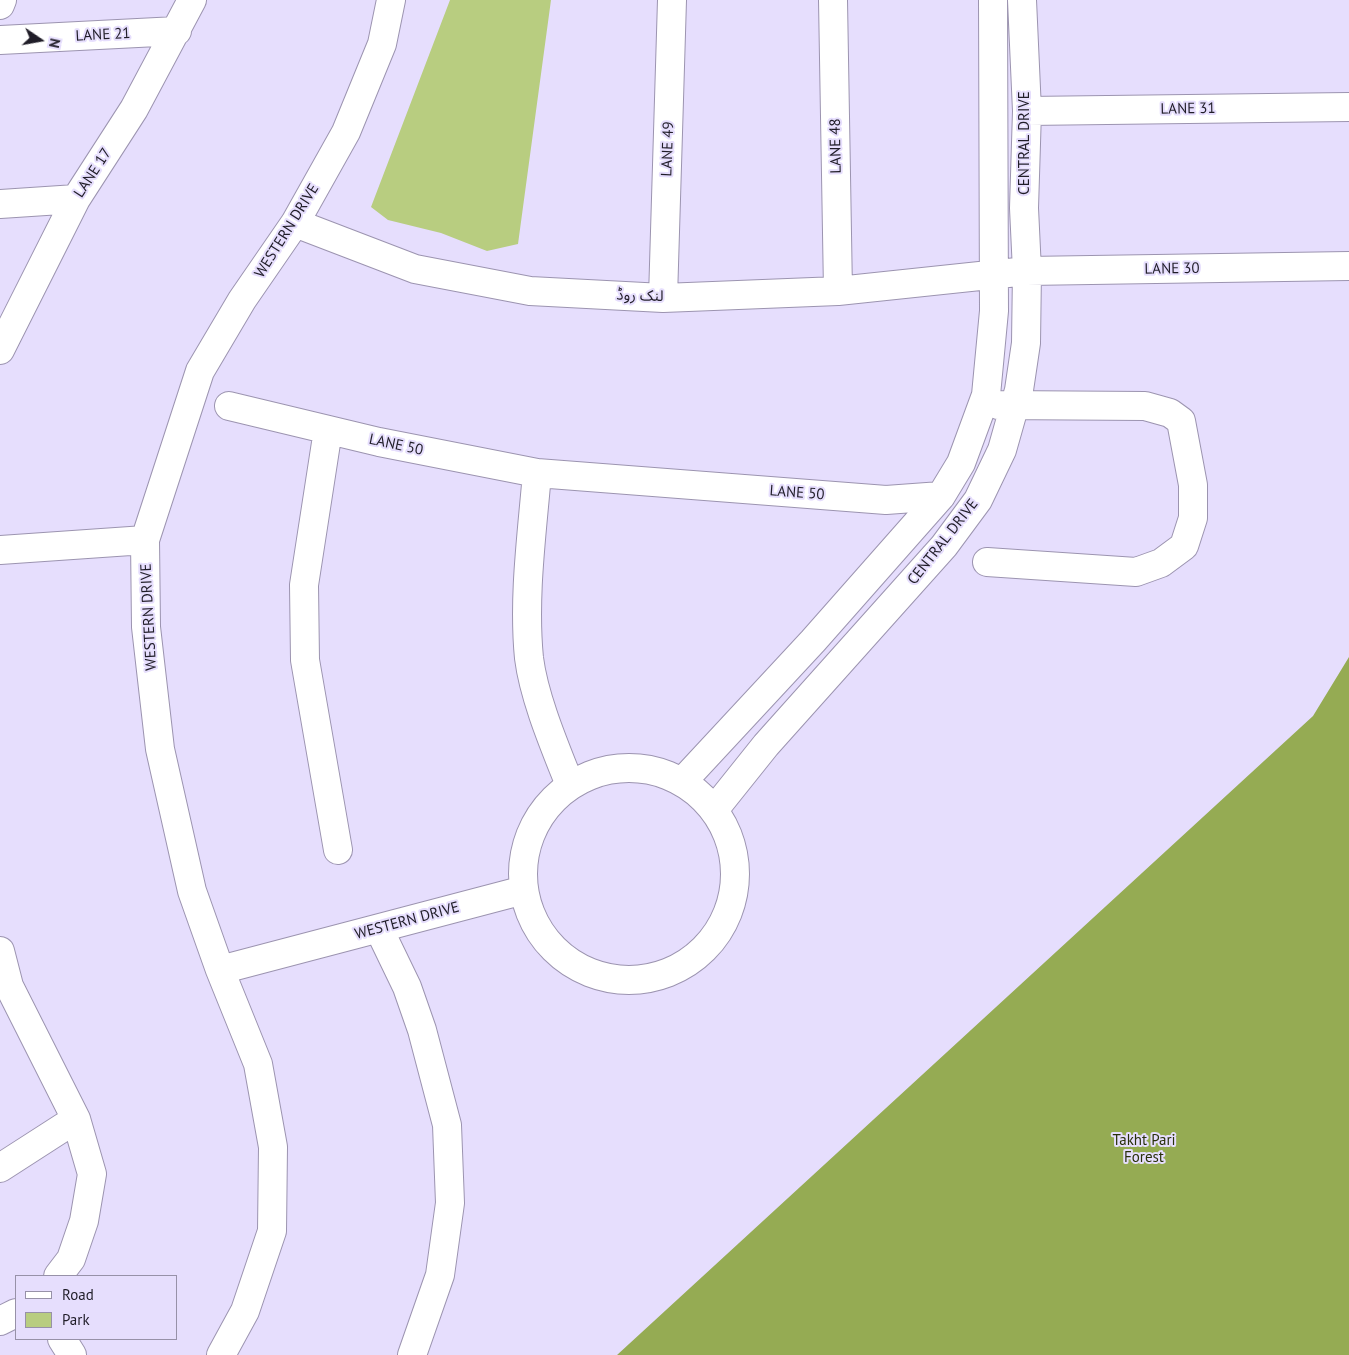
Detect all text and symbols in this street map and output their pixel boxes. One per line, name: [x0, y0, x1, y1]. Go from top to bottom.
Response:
north arrow: [15, 15, 65, 65]
street label: LANE 21: [75, 25, 131, 45]
text: N: [45, 37, 64, 49]
street label: CENTRAL DRIVE: [1016, 91, 1034, 195]
street label: LANE 31: [1160, 100, 1216, 118]
street label: LANE 48: [827, 118, 845, 174]
street label: LANE 49: [658, 121, 678, 177]
street label: LANE 17: [70, 145, 116, 201]
street label: WESTERN DRIVE: [251, 181, 323, 281]
street label: LANE 30: [1144, 260, 1200, 278]
street label: لنک روڈ: [616, 286, 664, 306]
street label: LANE 50: [367, 430, 425, 460]
street label: LANE 50: [769, 482, 825, 504]
street label: CENTRAL DRIVE: [904, 496, 982, 588]
street label: WESTERN DRIVE: [137, 563, 161, 671]
street label: WESTERN DRIVE: [353, 898, 461, 944]
park label: Takht Pari Forest: [1112, 1132, 1176, 1167]
legend: [15, 1275, 178, 1340]
text: Road: [62, 1285, 94, 1304]
text: Park: [62, 1310, 90, 1329]

